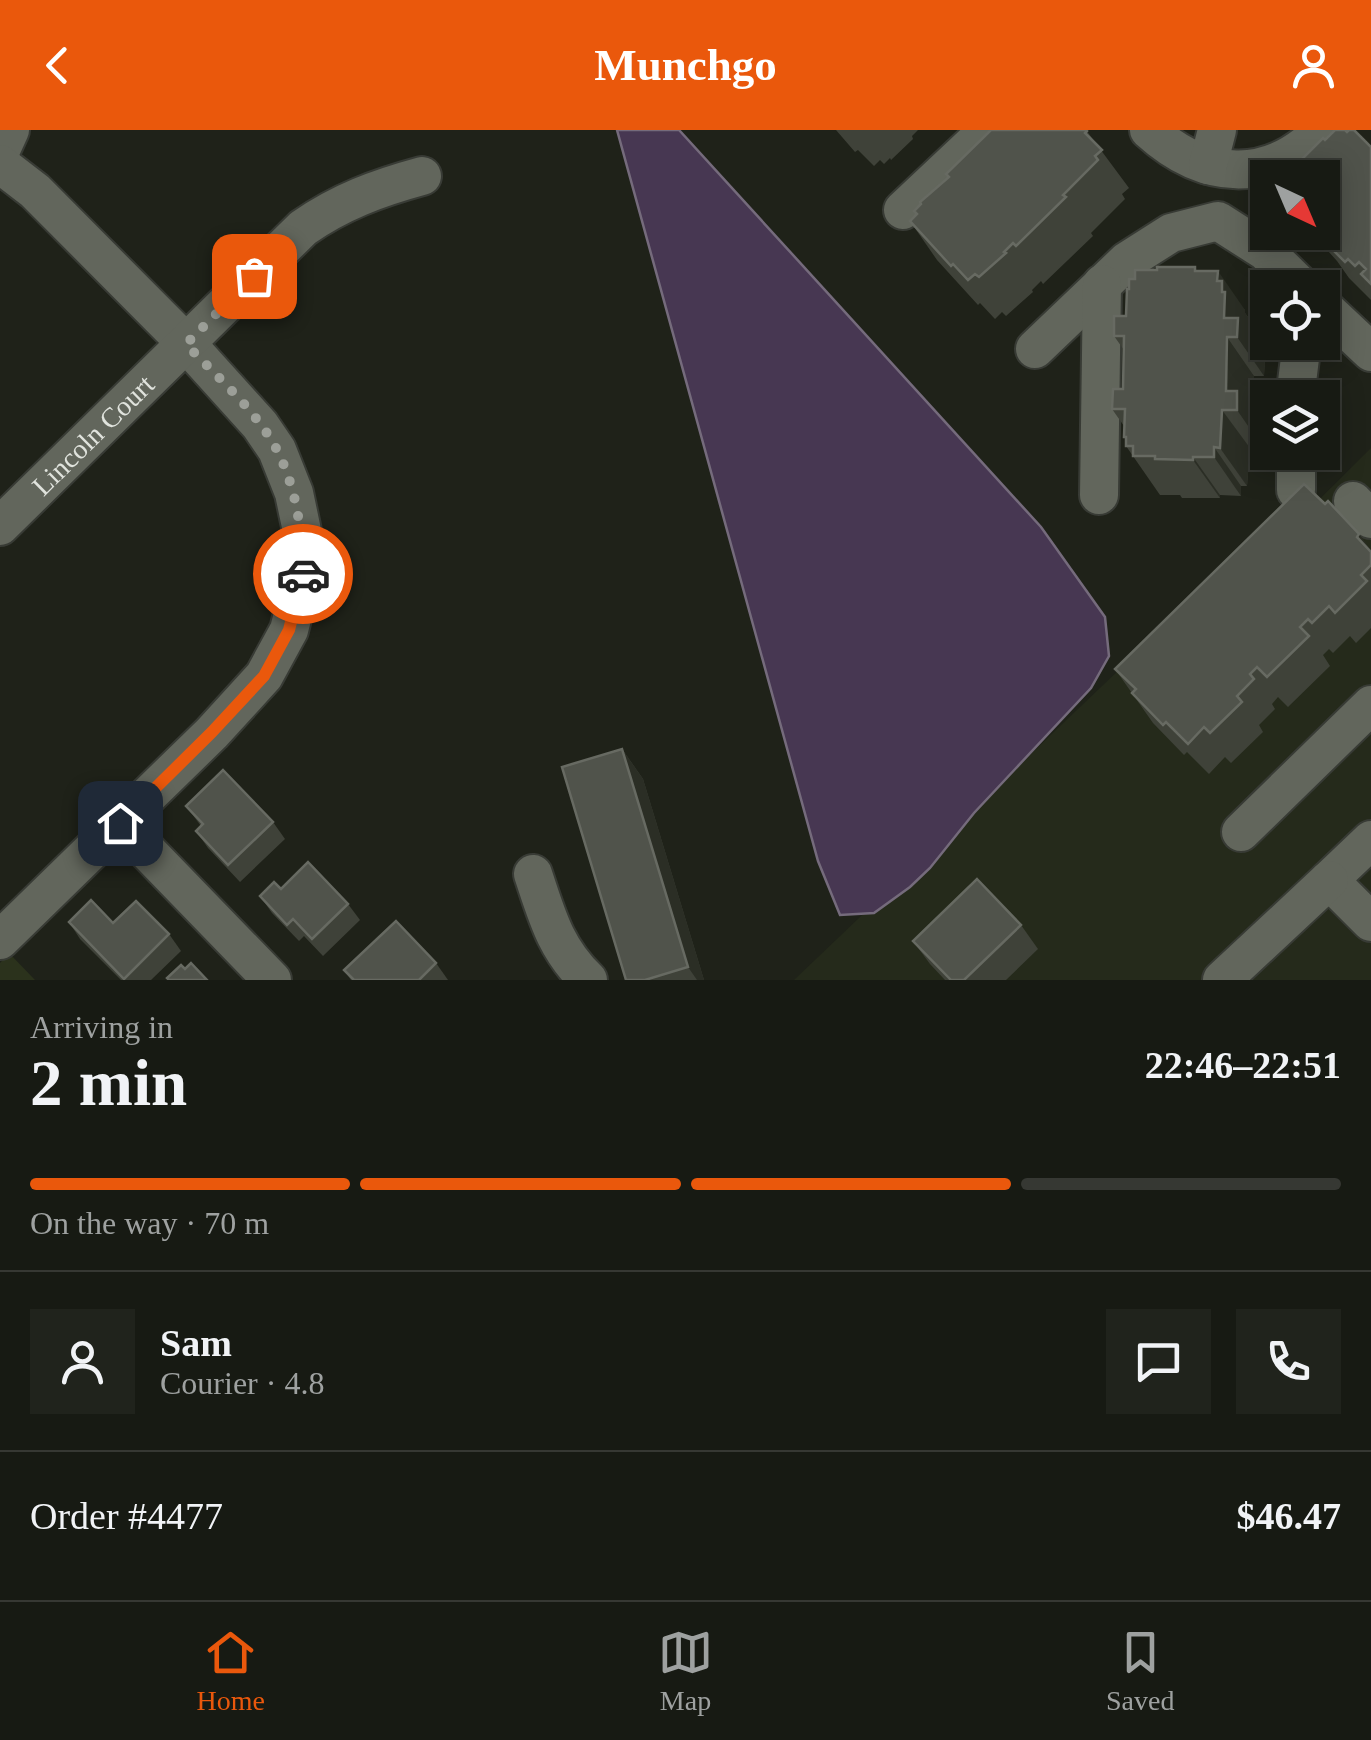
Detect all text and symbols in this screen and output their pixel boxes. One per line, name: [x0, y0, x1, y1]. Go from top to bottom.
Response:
icon: back: [30, 38, 85, 93]
icon: person: [1286, 38, 1341, 93]
text: Munchgo: [594, 40, 777, 90]
north arrow: [1250, 160, 1340, 250]
map controls: [1250, 160, 1340, 470]
pin: [212, 234, 297, 319]
icon: bag: [227, 249, 282, 304]
button: locate: [1250, 270, 1340, 360]
street label: Lincoln Court: [26, 369, 160, 502]
button: layers: [1250, 380, 1340, 470]
courier: [253, 524, 353, 624]
icon: car: [276, 547, 331, 602]
pin: [78, 781, 163, 866]
icon: home: [93, 796, 148, 851]
text: Arriving in: [30, 1009, 173, 1045]
text: 22:46–22:51: [1145, 1044, 1341, 1086]
text: 2 min: [30, 1047, 187, 1119]
text: On the way · 70 m: [30, 1205, 269, 1241]
button: person: [30, 1309, 135, 1414]
button: chat: [1106, 1309, 1211, 1414]
button: phone: [1236, 1309, 1341, 1414]
text: Sam: [160, 1322, 232, 1364]
text: Courier · 4.8: [160, 1365, 324, 1401]
text: Order #4477: [30, 1495, 223, 1537]
text: $46.47: [1237, 1495, 1341, 1537]
tab: Home: [197, 1625, 265, 1717]
tab: Map: [658, 1625, 713, 1717]
tab: Saved: [1106, 1625, 1174, 1717]

